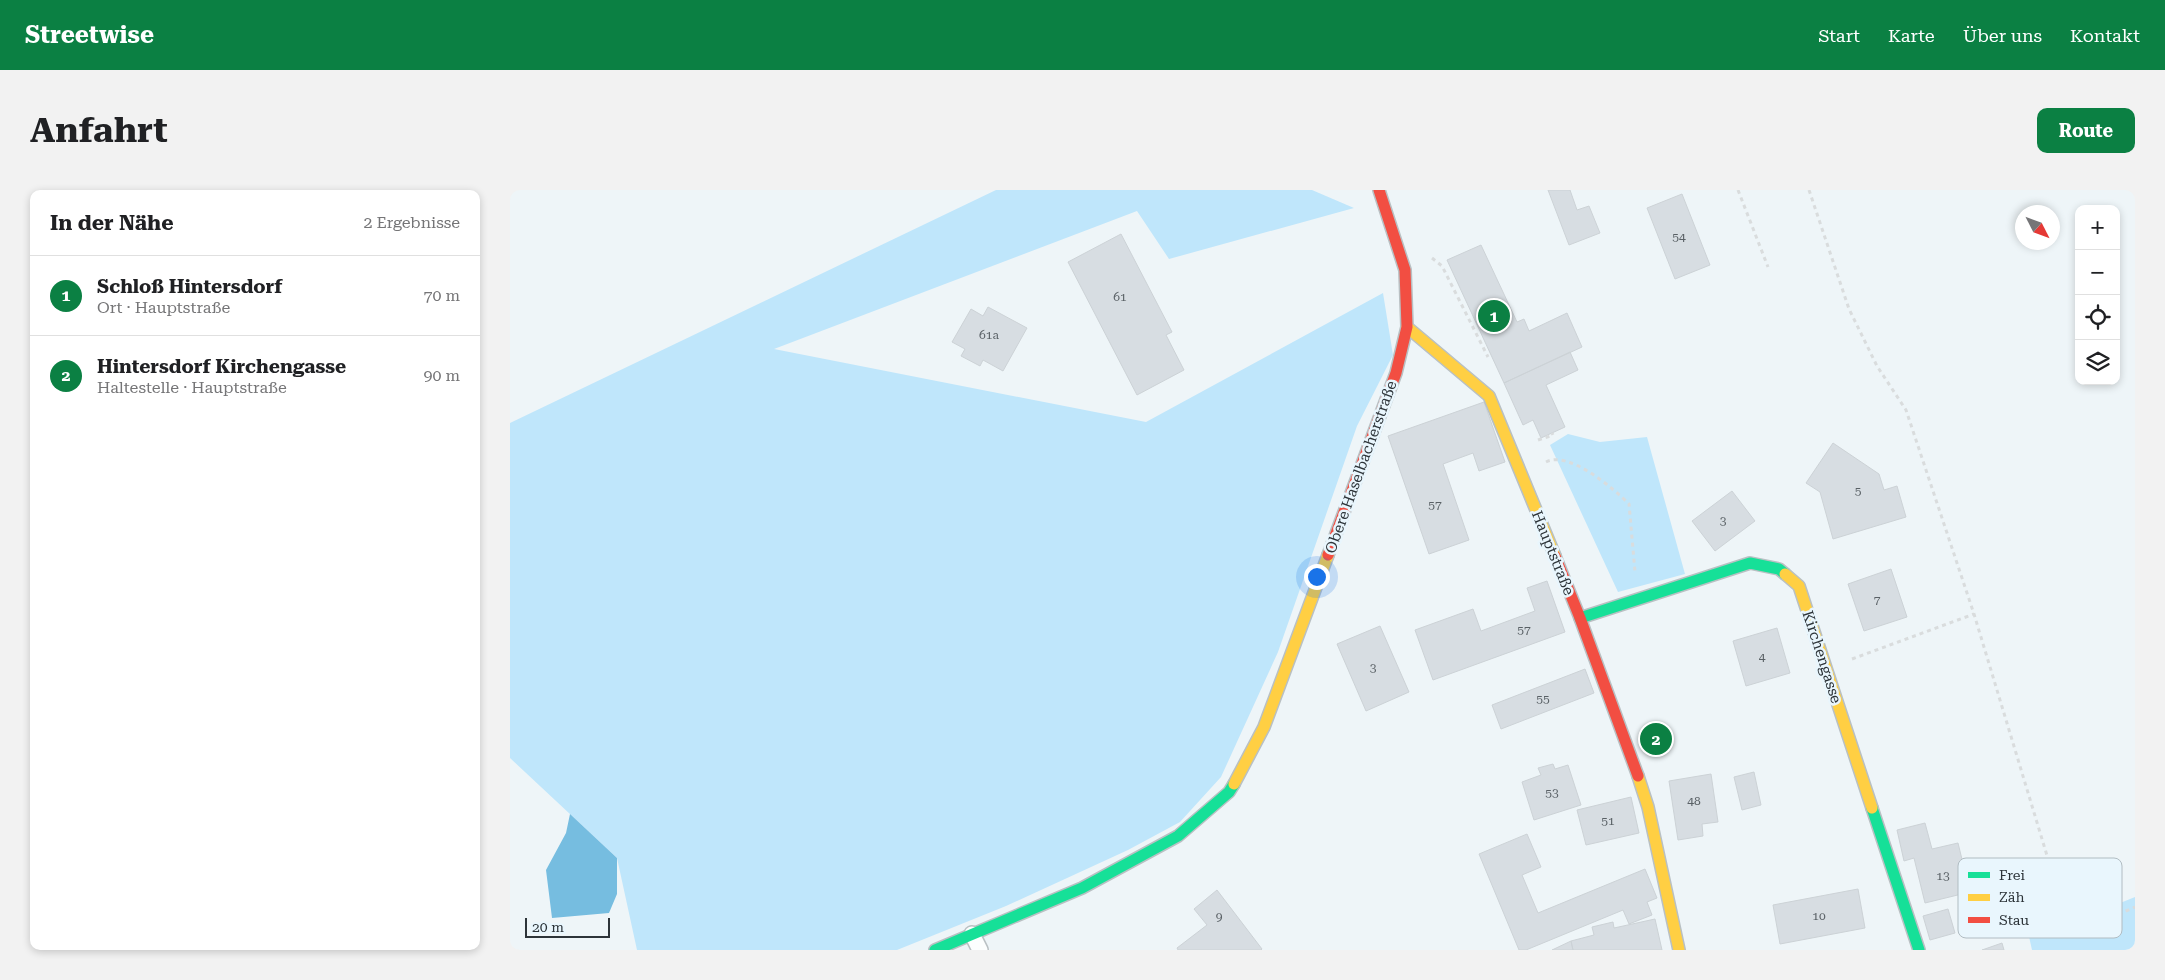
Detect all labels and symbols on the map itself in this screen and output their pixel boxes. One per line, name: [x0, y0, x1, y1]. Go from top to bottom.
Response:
north arrow: [2015, 205, 2060, 250]
house number: 54: [1672, 230, 1686, 244]
house number: 61: [1113, 290, 1127, 304]
pin: 1: [1478, 297, 1510, 335]
house number: 61a: [979, 328, 999, 342]
street label: Obere Haselbacherstraße: [1321, 378, 1401, 556]
house number: 5: [1855, 484, 1862, 498]
house number: 57: [1428, 498, 1442, 512]
street label: Hauptstraße: [1528, 508, 1578, 598]
house number: 3: [1720, 514, 1727, 528]
your location: [1304, 564, 1330, 590]
house number: 7: [1874, 593, 1881, 607]
street label: Kirchengasse: [1799, 608, 1845, 706]
house number: 57: [1517, 623, 1531, 637]
house number: 4: [1759, 650, 1766, 664]
house number: 3: [1370, 661, 1377, 675]
house number: 55: [1536, 692, 1550, 706]
pin: 2: [1640, 720, 1672, 758]
house number: 53: [1545, 786, 1559, 800]
house number: 48: [1687, 794, 1701, 808]
house number: 51: [1601, 814, 1615, 828]
legend: [1958, 858, 2122, 938]
text: Frei: [1999, 867, 2026, 883]
house number: 13: [1936, 869, 1950, 883]
text: Zäh: [1999, 889, 2024, 905]
house number: 10: [1812, 909, 1826, 923]
house number: 9: [1216, 910, 1223, 924]
text: Stau: [1999, 912, 2029, 928]
scale bar: [525, 915, 610, 938]

